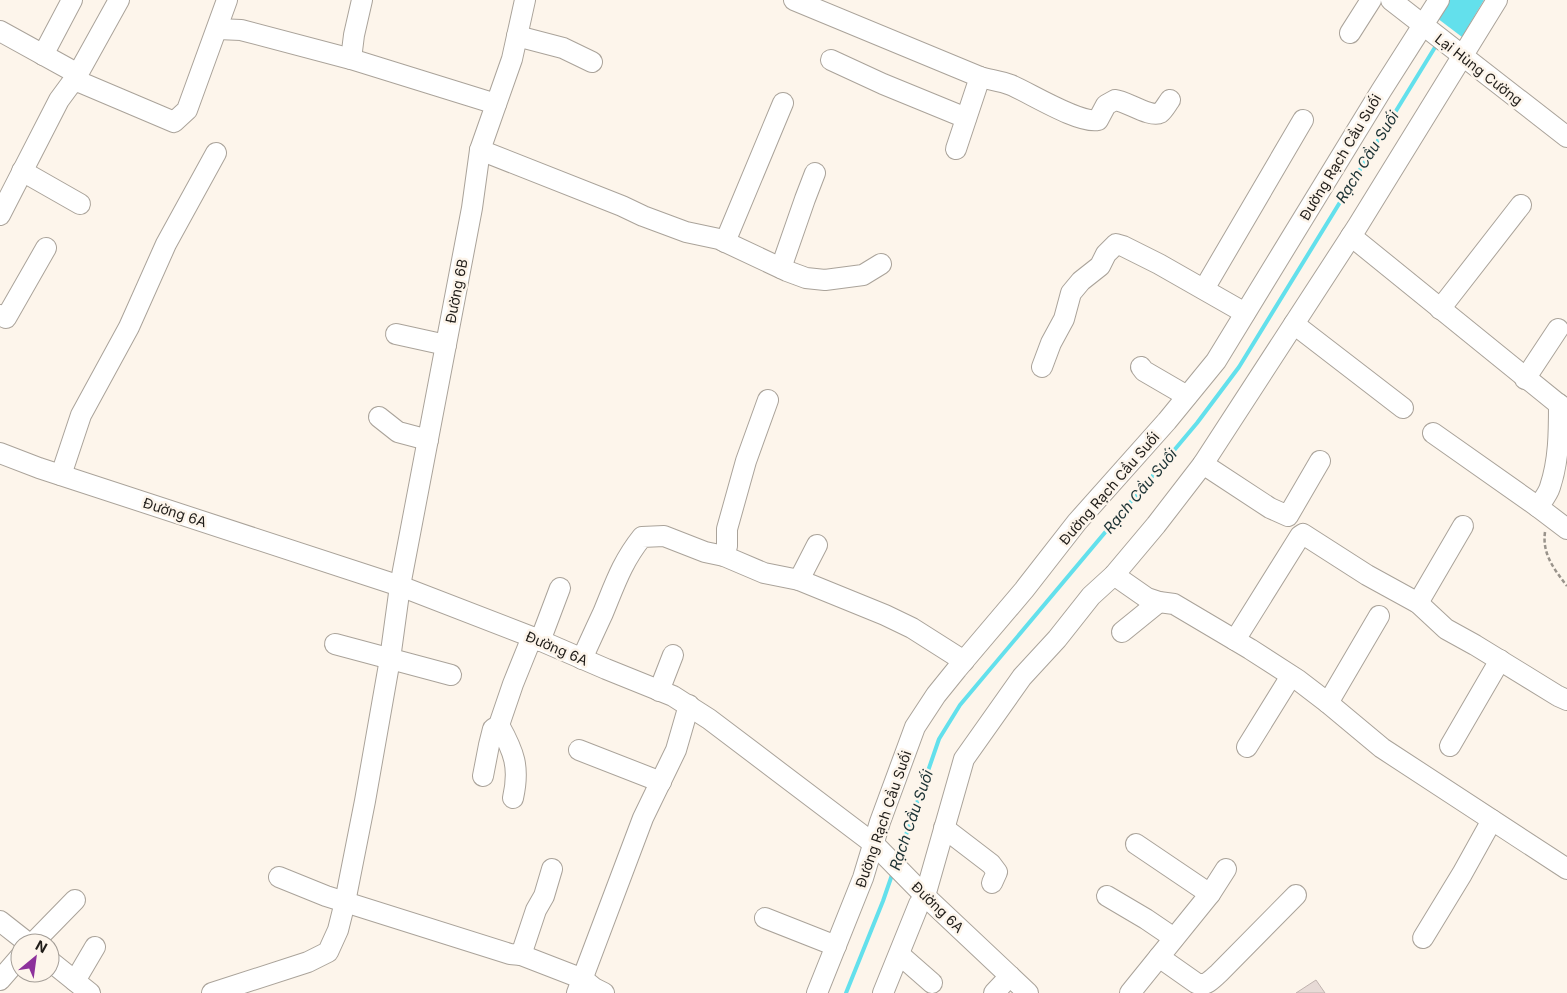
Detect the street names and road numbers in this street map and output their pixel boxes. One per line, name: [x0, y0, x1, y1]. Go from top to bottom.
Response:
street label: Lại Hùng Cường: [1432, 30, 1526, 108]
street label: Đường Rạch Cầu Suối: [1296, 91, 1384, 223]
street label: Đường 6B: [441, 257, 471, 325]
street label: Đường Rạch Cầu Suối: [1055, 428, 1163, 548]
street label: Đường 6A: [141, 494, 209, 530]
street label: Đường 6A: [523, 627, 591, 669]
street label: Đường Rạch Cầu Suối: [852, 748, 914, 890]
street label: Đường 6A: [908, 878, 968, 936]

